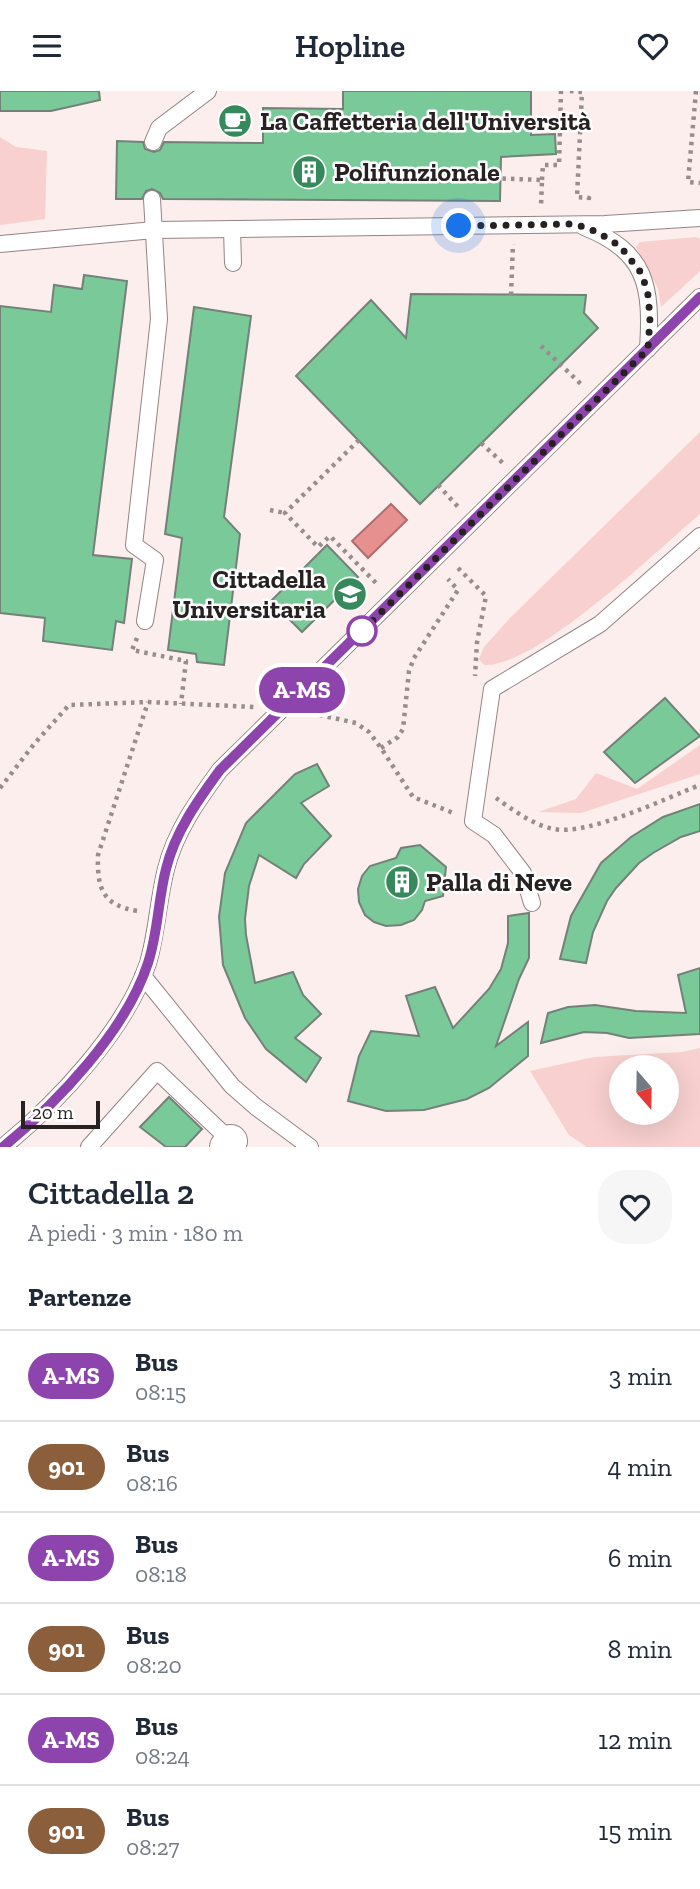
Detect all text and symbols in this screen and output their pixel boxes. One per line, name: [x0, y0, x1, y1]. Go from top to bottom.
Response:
icon: menu: [28, 27, 66, 65]
text: Hopline: [295, 27, 405, 65]
icon: heart: [634, 27, 672, 65]
cafe icon: La Caffetteria dell'Università: [216, 102, 254, 140]
place label: La Caffetteria dell'Università: [260, 105, 591, 137]
building icon: Polifunzionale: [290, 153, 328, 191]
place label: Polifunzionale: [334, 156, 500, 188]
your location: [441, 208, 476, 243]
place label: Cittadella Universitaria: [172, 563, 326, 625]
school or university icon: Cittadella Universitaria: [331, 575, 369, 613]
unlabelled marker: [347, 616, 377, 646]
line badge: A-MS: [253, 667, 351, 713]
text: A-MS: [273, 675, 331, 704]
building icon: Palla di Neve: [383, 863, 421, 901]
place label: Palla di Neve: [426, 866, 572, 898]
north arrow: [609, 1055, 679, 1125]
map controls: [609, 1055, 679, 1125]
scale bar: [21, 1098, 100, 1130]
text: 20 m: [32, 1101, 73, 1124]
button: heart: [598, 1170, 672, 1244]
text: Cittadella 2: [28, 1173, 194, 1212]
text: A piedi · 3 min · 180 m: [28, 1219, 243, 1247]
text: Partenze: [28, 1281, 131, 1313]
text: Bus: [135, 1346, 178, 1378]
text: 3 min: [609, 1360, 672, 1392]
text: A-MS: [42, 1361, 100, 1390]
text: 08:15: [135, 1378, 186, 1406]
text: Bus: [126, 1437, 169, 1469]
text: 4 min: [607, 1451, 672, 1483]
text: 901: [48, 1452, 85, 1481]
text: 08:16: [126, 1469, 178, 1497]
text: Bus: [135, 1528, 178, 1560]
text: 6 min: [608, 1542, 672, 1574]
text: A-MS: [42, 1543, 100, 1572]
text: 08:18: [135, 1560, 187, 1588]
text: Bus: [126, 1619, 169, 1651]
text: 8 min: [607, 1633, 672, 1665]
text: 901: [48, 1634, 85, 1663]
text: 08:20: [126, 1651, 182, 1679]
text: Bus: [135, 1710, 178, 1742]
text: 12 min: [598, 1724, 672, 1756]
text: A-MS: [42, 1725, 100, 1754]
text: 08:24: [135, 1742, 190, 1770]
text: Bus: [126, 1801, 169, 1833]
text: 15 min: [598, 1815, 672, 1847]
text: 901: [48, 1816, 85, 1845]
text: 08:27: [126, 1833, 179, 1861]

